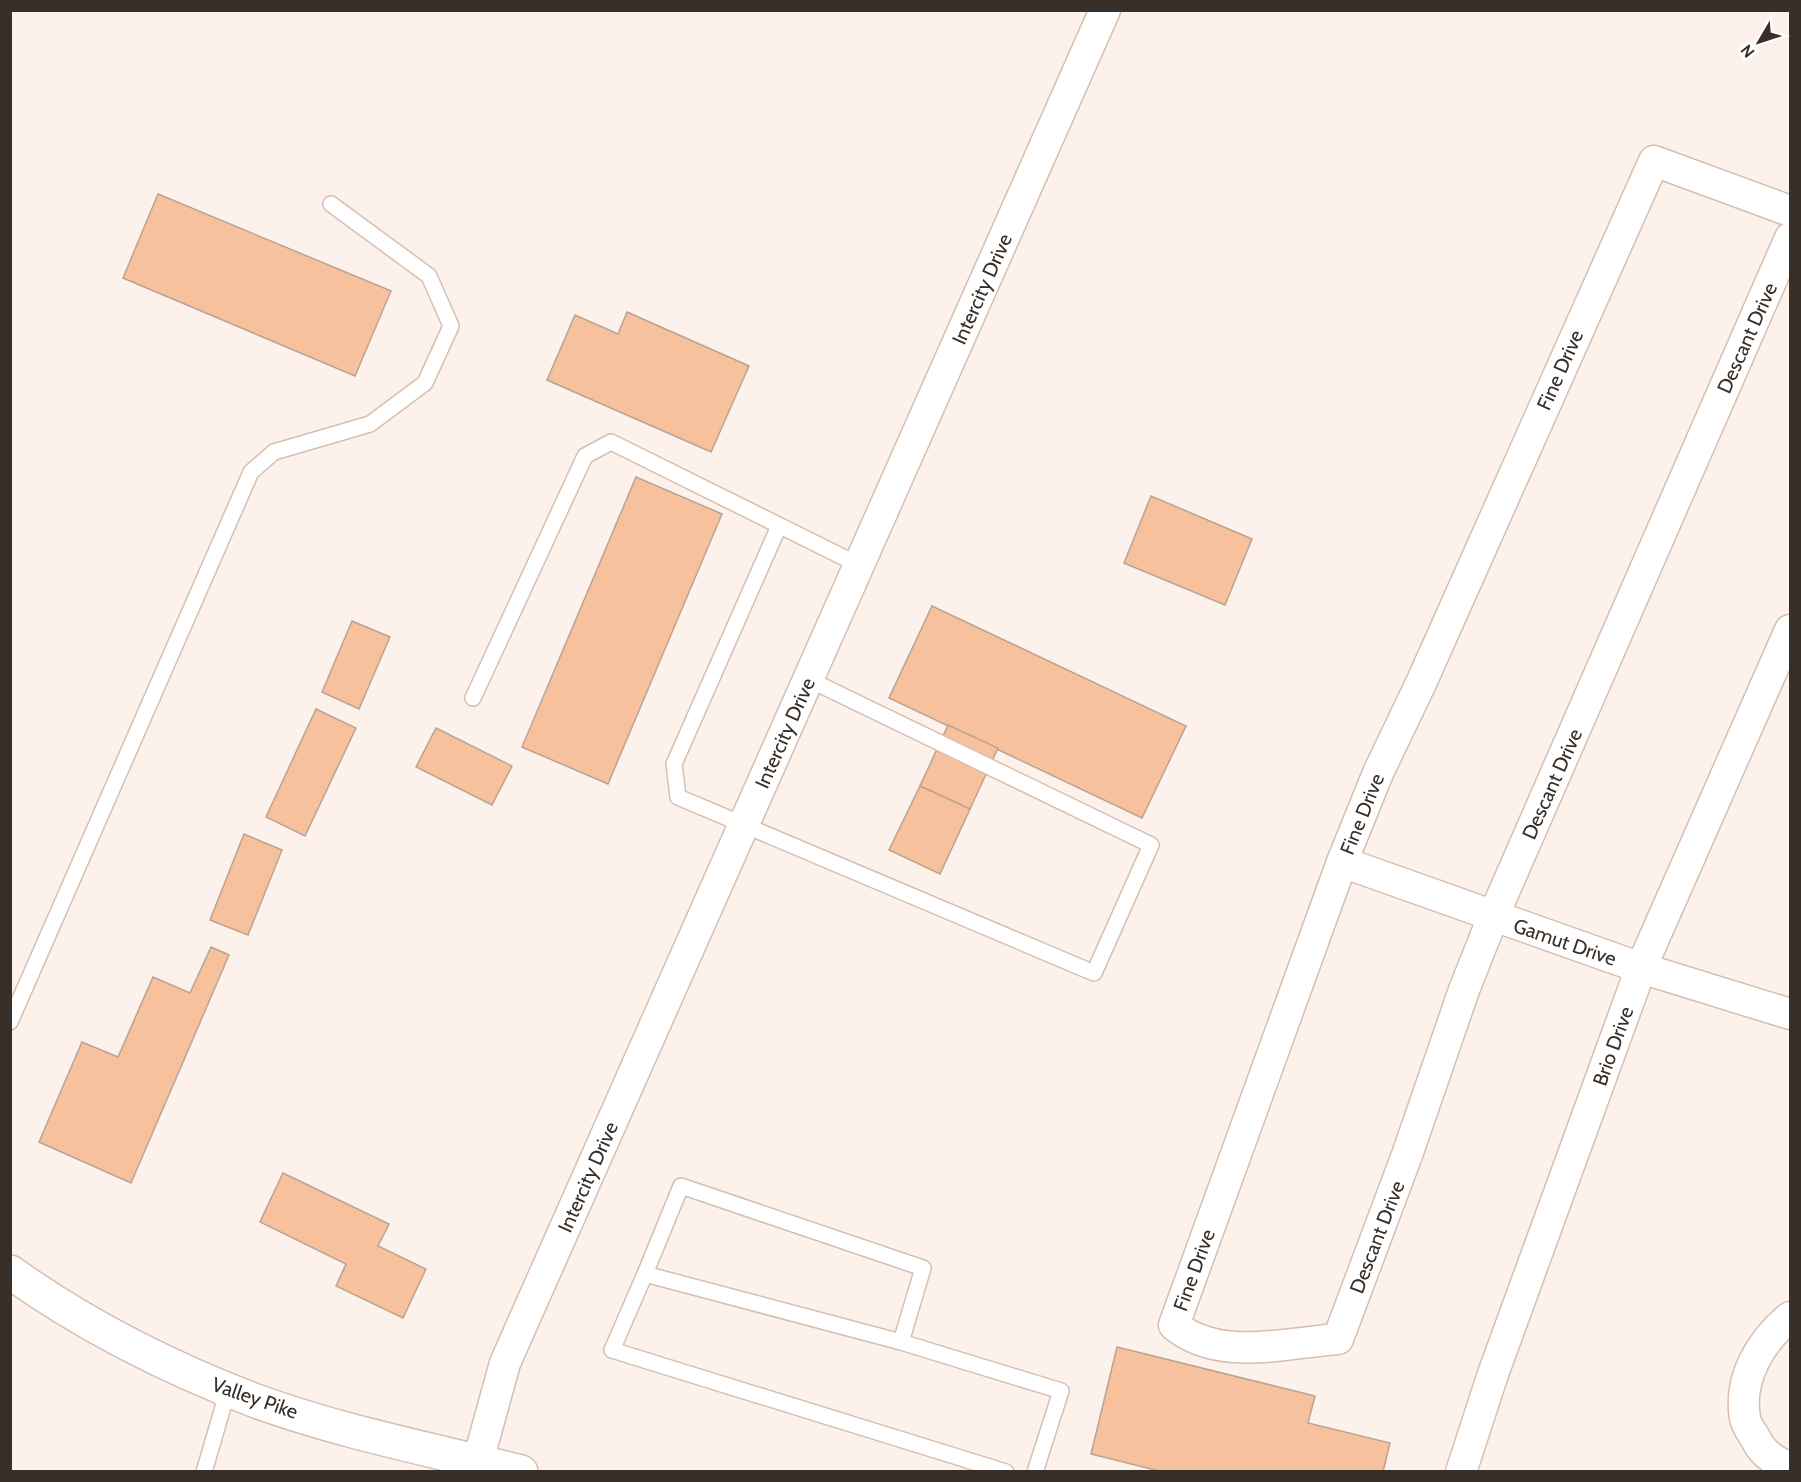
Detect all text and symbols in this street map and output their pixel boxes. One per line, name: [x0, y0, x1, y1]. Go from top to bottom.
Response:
north arrow: [1729, 12, 1789, 72]
text: N: [1737, 41, 1759, 61]
street label: Intercity Drive: [947, 230, 1017, 348]
street label: Descant Drive: [1712, 279, 1782, 397]
street label: Fine Drive: [1532, 326, 1588, 414]
street label: Intercity Drive: [750, 674, 820, 792]
street label: Descant Drive: [1517, 725, 1587, 843]
street label: Fine Drive: [1335, 770, 1389, 858]
street label: Gamut Drive: [1510, 913, 1620, 971]
street label: Brio Drive: [1588, 1003, 1638, 1089]
street label: Intercity Drive: [553, 1118, 623, 1236]
street label: Descant Drive: [1345, 1177, 1409, 1297]
street label: Fine Drive: [1168, 1226, 1220, 1314]
street label: Valley Pike: [209, 1372, 301, 1424]

